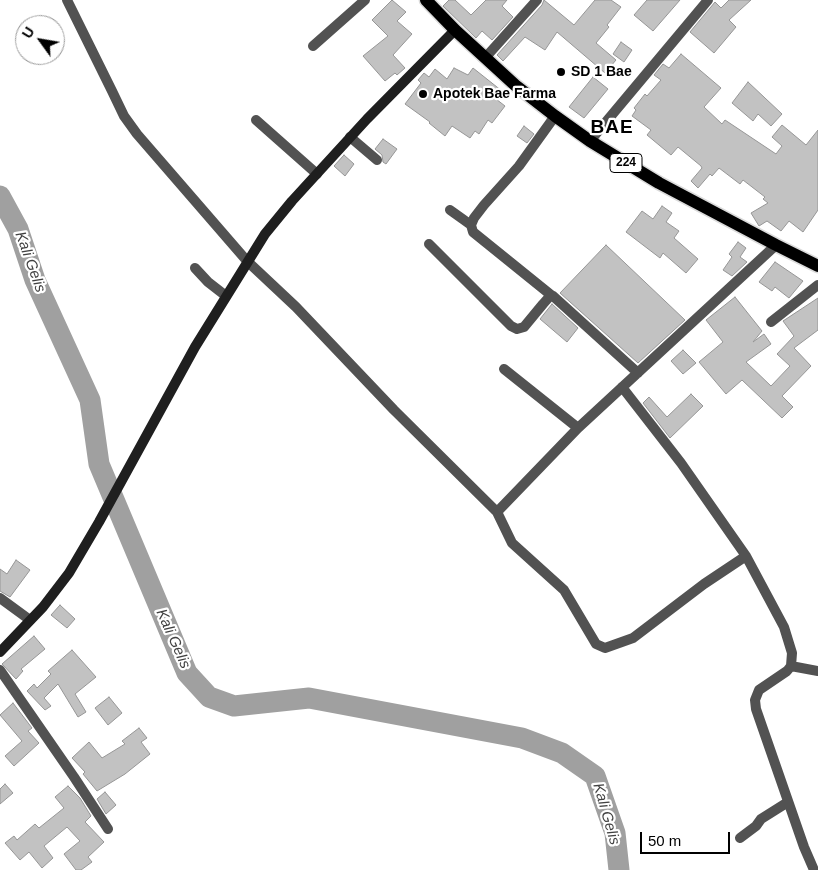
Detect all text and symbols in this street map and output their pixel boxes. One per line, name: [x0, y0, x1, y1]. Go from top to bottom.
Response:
north arrow: [15, 15, 65, 65]
text: U: [19, 24, 38, 41]
place label: SD 1 Bae: [571, 64, 632, 80]
marker: SD 1 Bae: [555, 66, 567, 78]
place label: Apotek Bae Farma: [433, 86, 556, 102]
marker: Apotek Bae Farma: [417, 88, 429, 100]
district label: BAE: [590, 117, 634, 139]
road number: 224: [610, 154, 642, 172]
water label: Kali Gelis: [11, 229, 49, 295]
water label: Kali Gelis: [152, 606, 194, 672]
water label: Kali Gelis: [589, 781, 623, 847]
scale bar: [643, 822, 733, 854]
text: 50 m: [648, 832, 681, 849]

